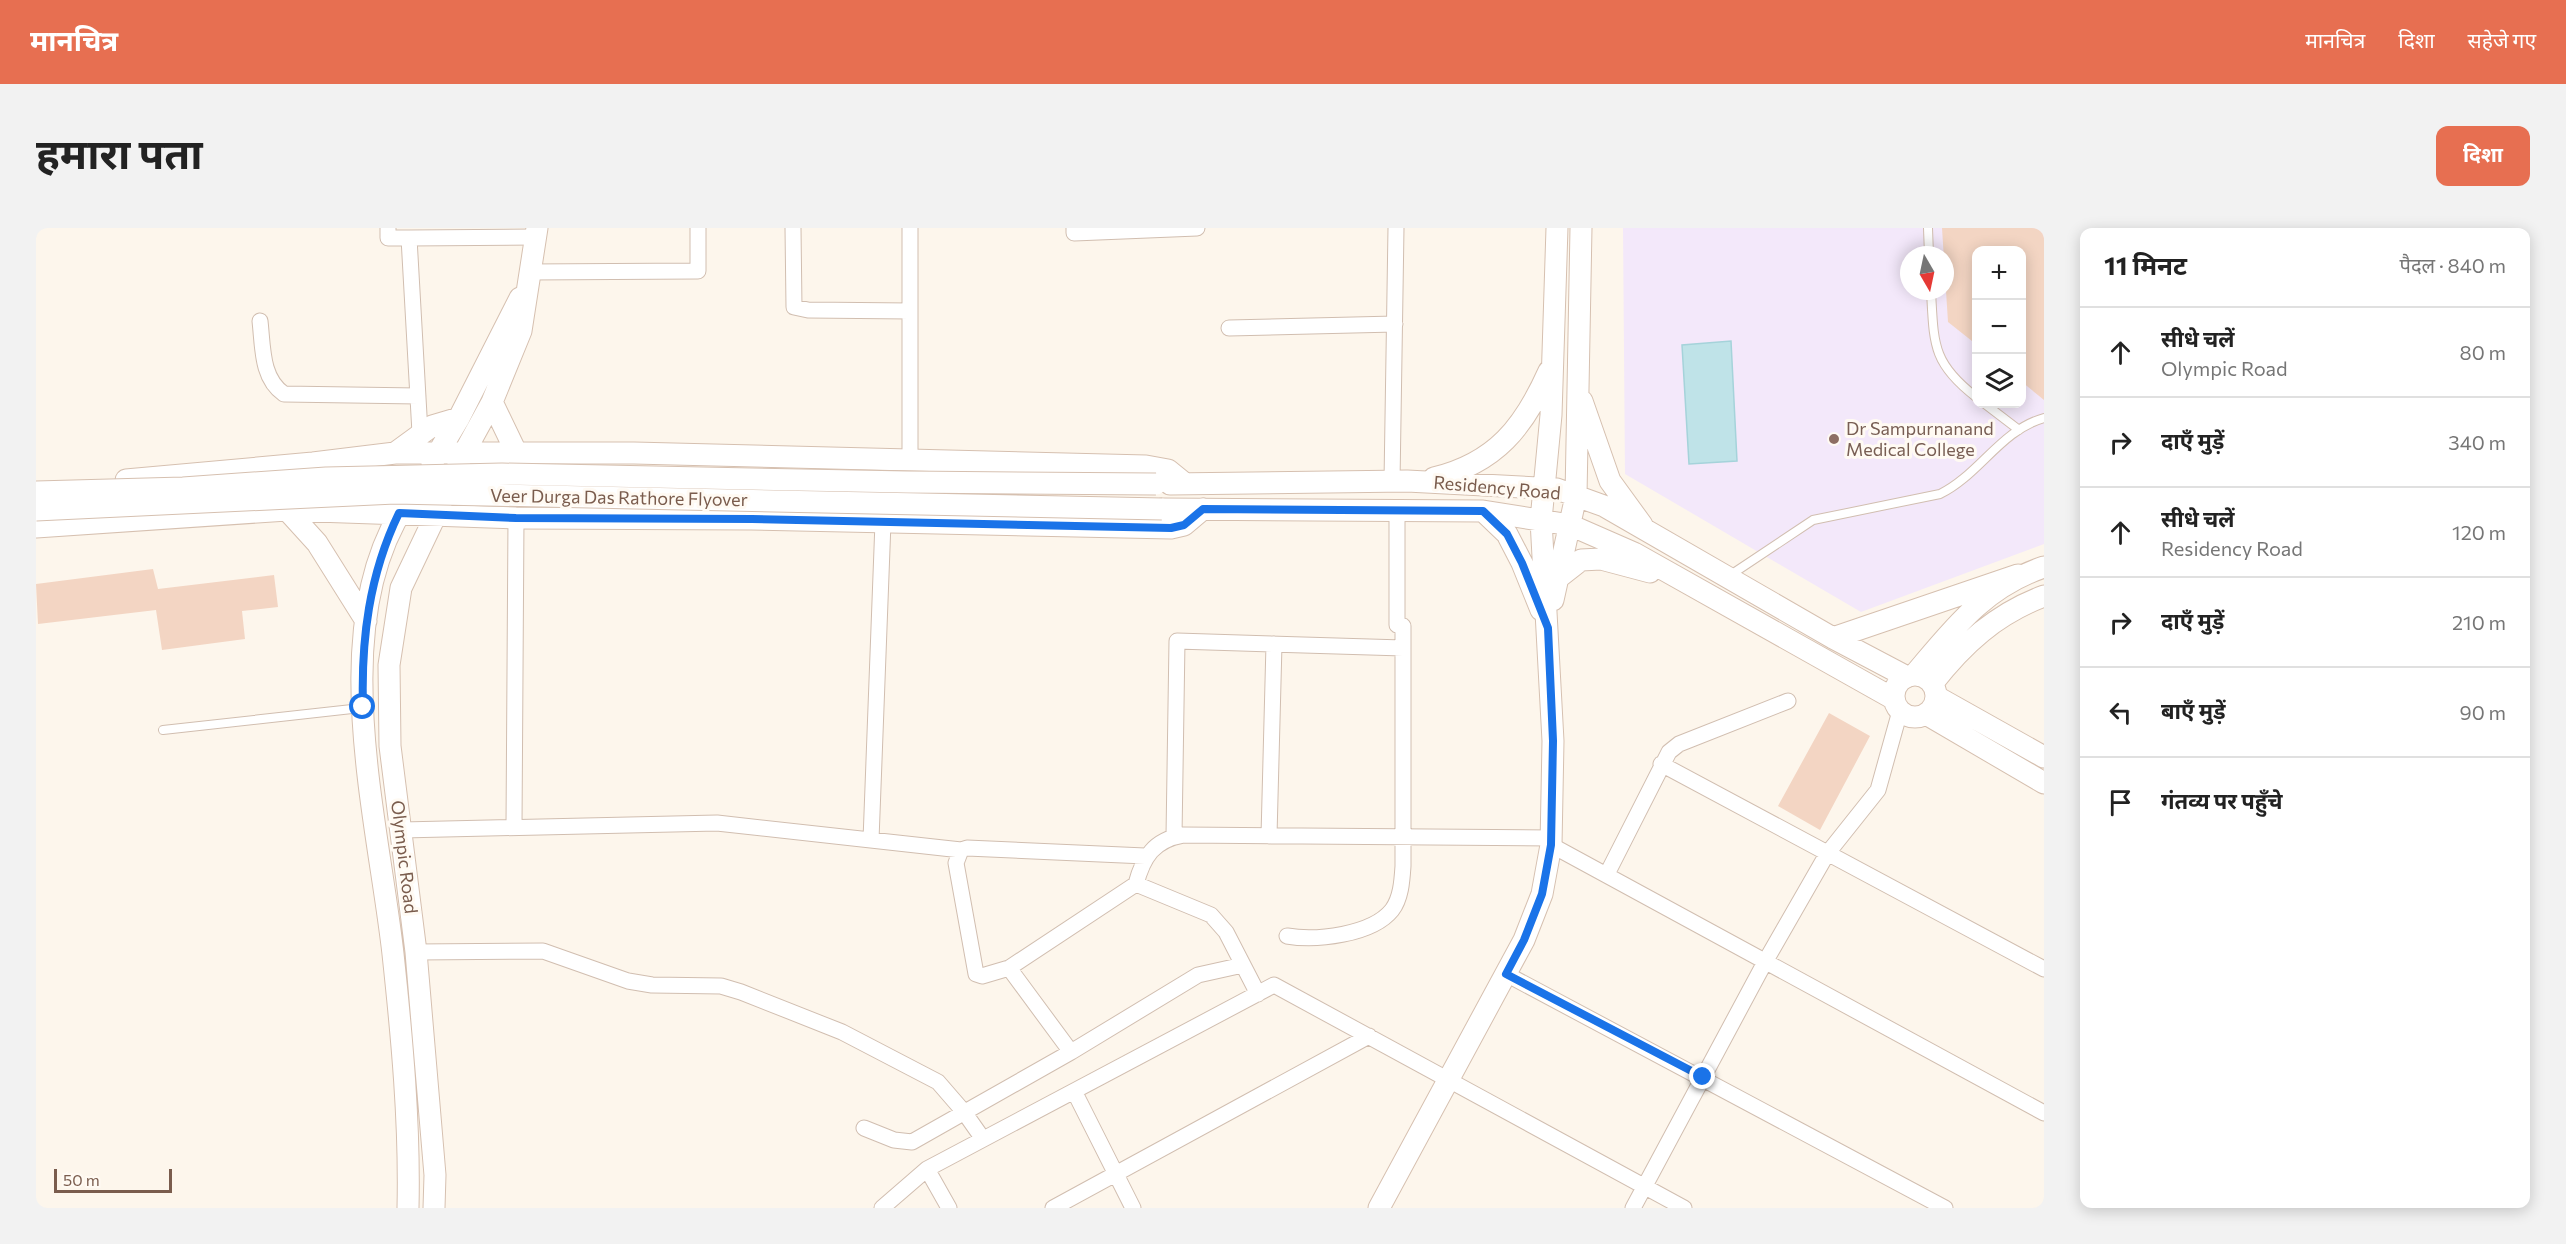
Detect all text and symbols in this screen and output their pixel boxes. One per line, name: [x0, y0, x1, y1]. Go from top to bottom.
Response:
text: मानचित्र: [30, 23, 118, 57]
text: मानचित्र: [2305, 27, 2365, 52]
text: दिशा: [2398, 27, 2435, 52]
text: सहेजे गए: [2468, 27, 2536, 52]
text: हमारा पता: [36, 126, 203, 178]
button: दिशा: [2436, 126, 2530, 186]
north arrow: [1900, 246, 1954, 300]
map controls: [1972, 246, 2026, 408]
button: +: [1972, 246, 2026, 300]
text: 11 मिनट: [2104, 249, 2187, 280]
text: पैदल · 840 m: [2400, 253, 2506, 277]
button: −: [1972, 300, 2026, 354]
text: सीधे चलें: [2161, 325, 2235, 352]
icon: ahead: [2104, 336, 2137, 369]
text: 80 m: [2460, 340, 2506, 364]
button: layers: [1972, 354, 2026, 408]
text: Olympic Road: [2161, 356, 2288, 380]
place label: Dr Sampurnanand Medical College: [1846, 417, 1994, 460]
icon: right: [2104, 426, 2137, 459]
text: दाएँ मुड़ें: [2161, 427, 2224, 454]
text: 340 m: [2448, 430, 2506, 454]
marker: Dr Sampurnanand Medical College: [1827, 432, 1841, 446]
street label: Residency Road: [1433, 470, 1562, 504]
street label: Veer Durga Das Rathore Flyover: [490, 484, 748, 510]
text: सीधे चलें: [2161, 505, 2235, 532]
icon: ahead: [2104, 516, 2137, 549]
text: 120 m: [2452, 520, 2506, 544]
text: Residency Road: [2161, 536, 2303, 560]
icon: right: [2104, 606, 2137, 639]
text: दाएँ मुड़ें: [2161, 607, 2224, 634]
text: 210 m: [2452, 610, 2506, 634]
route start: [349, 693, 375, 719]
icon: left: [2104, 696, 2137, 729]
text: बाएँ मुड़ें: [2161, 697, 2226, 724]
text: 90 m: [2460, 700, 2506, 724]
icon: arrive: [2104, 786, 2137, 819]
text: गंतव्य पर पहुँचे: [2161, 787, 2283, 814]
street label: Olympic Road: [387, 799, 423, 915]
route end: [1689, 1063, 1715, 1089]
scale bar: [54, 1166, 172, 1194]
text: 50 m: [63, 1170, 100, 1189]

